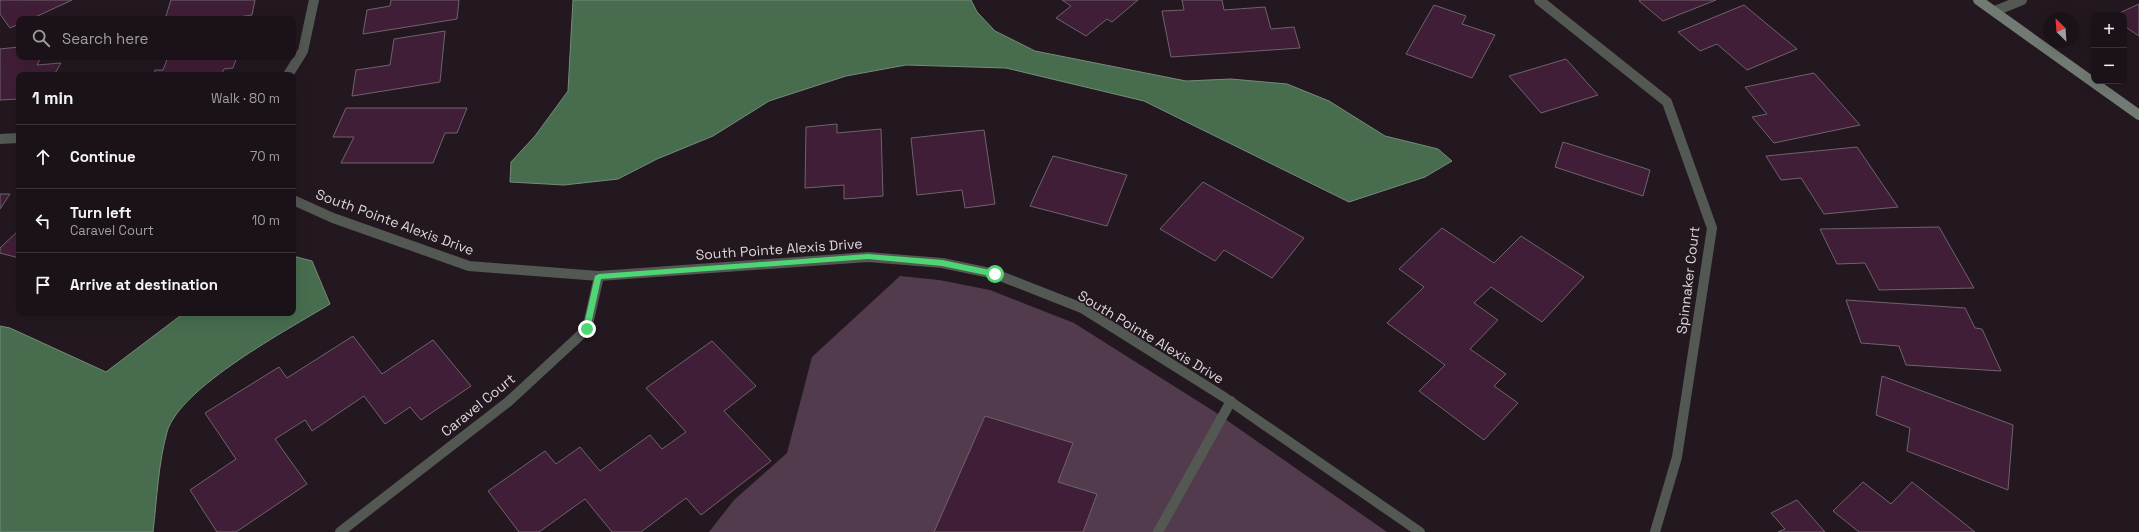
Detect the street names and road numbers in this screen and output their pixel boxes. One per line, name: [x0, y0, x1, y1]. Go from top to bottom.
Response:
street label: South Pointe Alexis Drive: [313, 185, 477, 259]
street label: Spinnaker Court: [1672, 225, 1704, 335]
street label: South Pointe Alexis Drive: [695, 234, 863, 264]
street label: South Pointe Alexis Drive: [1075, 286, 1227, 388]
street label: Caravel Court: [437, 370, 519, 440]

